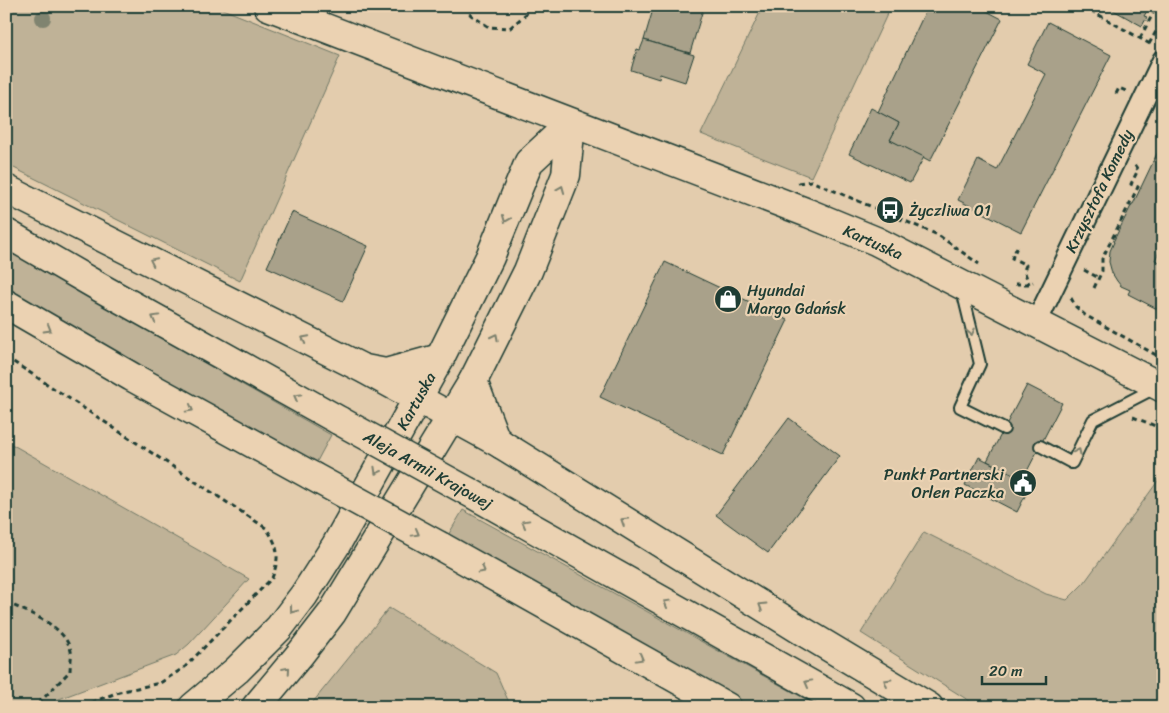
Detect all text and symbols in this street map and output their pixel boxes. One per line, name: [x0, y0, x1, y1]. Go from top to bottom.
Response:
street label: Krzysztofa Komedy: [1056, 123, 1142, 258]
one-way arrow: [555, 185, 565, 193]
bus stop icon: Życzliwa 01: [875, 195, 905, 225]
place label: Życzliwa 01: [909, 196, 991, 225]
one-way arrow: [501, 214, 512, 223]
street label: Kartuska: [838, 216, 908, 268]
one-way arrow: [149, 257, 158, 268]
place label: Hyundai Margo Gdańsk: [747, 276, 846, 323]
shop icon: Hyundai Margo Gdańsk: [713, 284, 743, 314]
one-way arrow: [152, 315, 161, 325]
one-way arrow: [43, 322, 52, 332]
one-way arrow: [965, 327, 976, 336]
one-way arrow: [489, 333, 499, 342]
one-way arrow: [301, 335, 310, 345]
street label: Kartuska: [388, 366, 444, 436]
one-way arrow: [294, 393, 303, 403]
one-way arrow: [184, 402, 193, 412]
street label: Aleja Armii Krajowej: [357, 422, 499, 518]
one-way arrow: [1072, 448, 1082, 457]
place label: Punkt Partnerski Orlen Paczka: [884, 460, 1005, 507]
one-way arrow: [373, 466, 383, 475]
public building icon: Punkt Partnerski Orlen Paczka: [1008, 468, 1038, 498]
one-way arrow: [621, 517, 630, 527]
one-way arrow: [521, 520, 530, 530]
one-way arrow: [410, 527, 419, 537]
one-way arrow: [477, 564, 486, 574]
one-way arrow: [663, 599, 672, 609]
one-way arrow: [759, 603, 768, 613]
one-way arrow: [290, 604, 298, 613]
one-way arrow: [635, 652, 644, 662]
scale bar: [982, 653, 1045, 685]
text: 20 m: [989, 658, 1023, 684]
one-way arrow: [282, 666, 291, 675]
one-way arrow: [884, 678, 893, 688]
one-way arrow: [805, 679, 814, 689]

